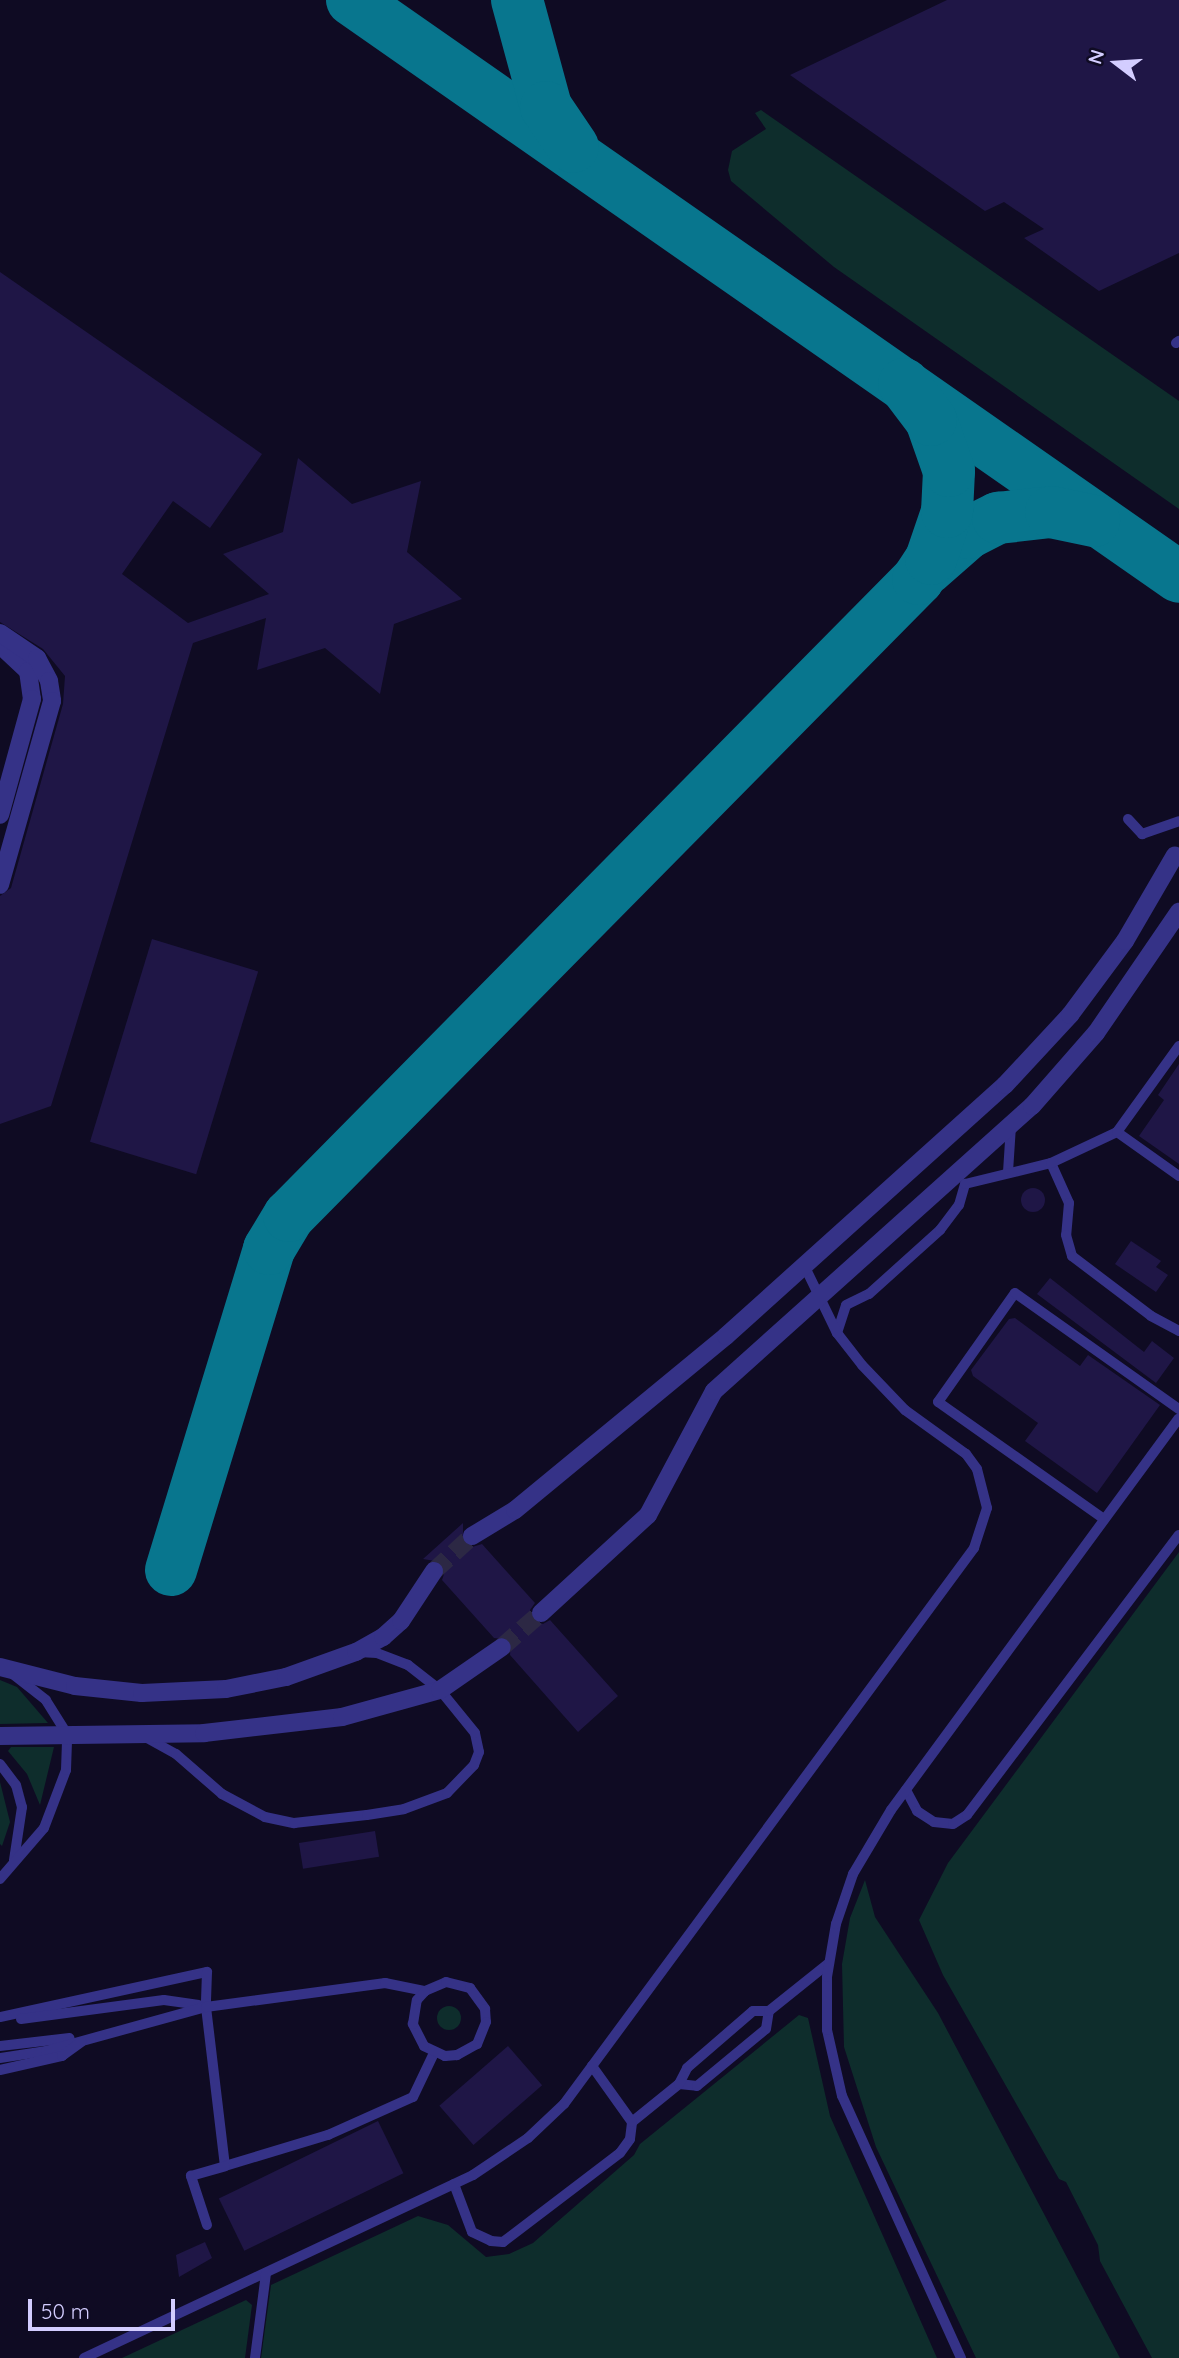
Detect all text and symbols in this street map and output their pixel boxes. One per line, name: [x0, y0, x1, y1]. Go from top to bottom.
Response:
north arrow: [1081, 28, 1151, 98]
text: N: [1082, 47, 1109, 67]
scale bar: [32, 2284, 178, 2328]
text: 50 m: [41, 2298, 90, 2324]

